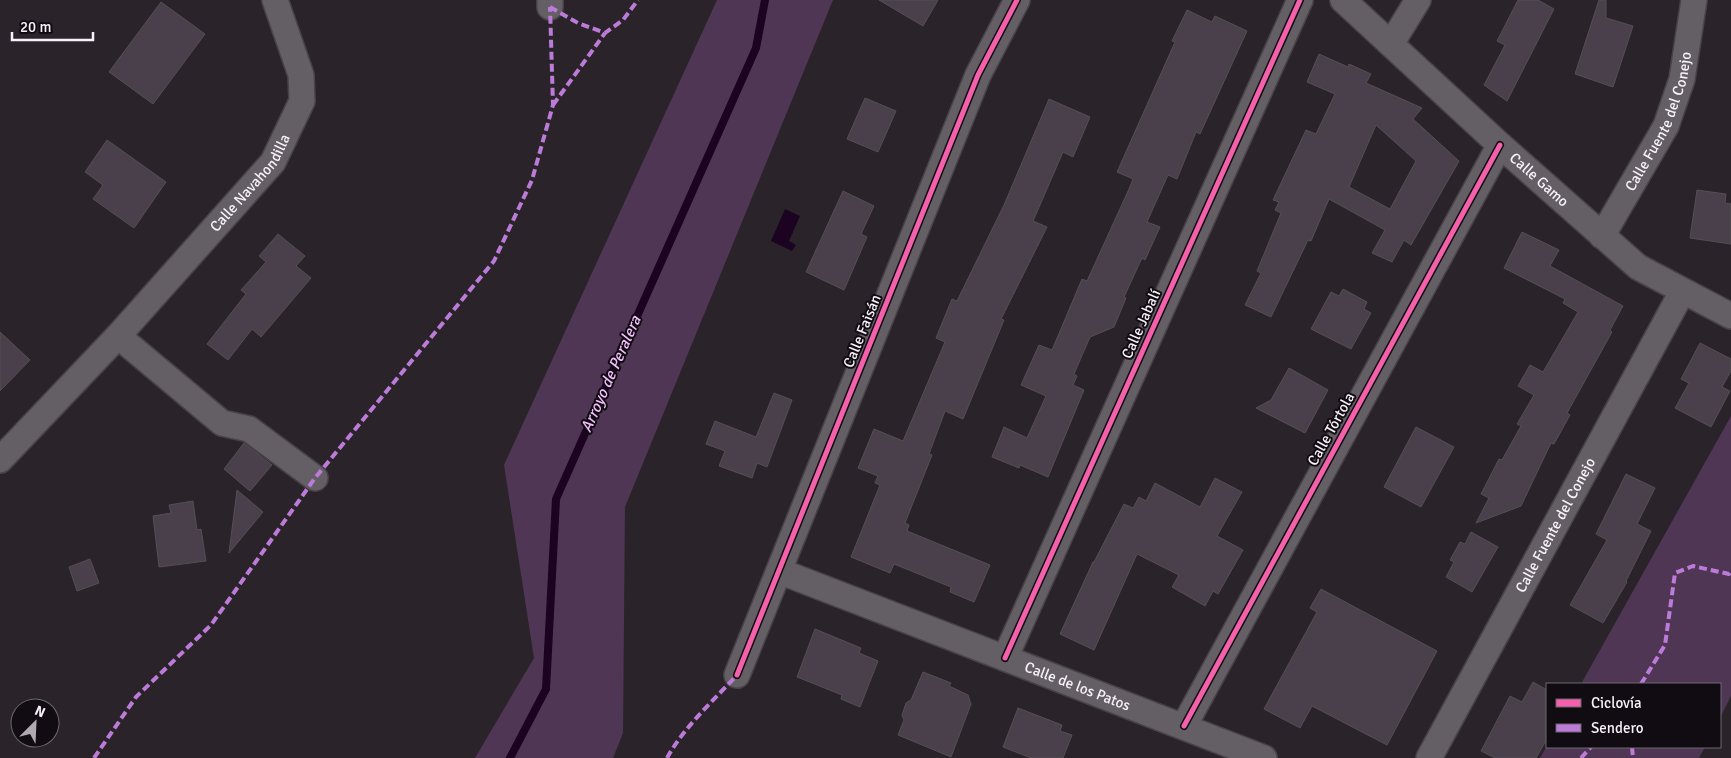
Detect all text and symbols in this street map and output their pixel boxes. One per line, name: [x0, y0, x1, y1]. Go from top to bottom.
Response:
scale bar: [12, 10, 94, 42]
text: 20 m: [20, 18, 51, 36]
street label: Calle Fuente del Conejo: [1621, 50, 1695, 194]
street label: Calle Navahondilla: [206, 131, 294, 235]
street label: Calle Gamo: [1506, 149, 1573, 211]
street label: Calle Jabalí: [1118, 287, 1164, 361]
street label: Calle Faisán: [839, 292, 885, 370]
water label: Arroyo de Peralera: [576, 312, 646, 435]
street label: Calle Tórtola: [1304, 389, 1358, 469]
street label: Calle Fuente del Conejo: [1512, 454, 1599, 596]
street label: Calle de los Patos: [1022, 658, 1133, 715]
legend: [1546, 683, 1721, 748]
text: Ciclovía: [1591, 694, 1642, 712]
north arrow: [10, 698, 60, 748]
text: N: [32, 702, 48, 721]
text: Sendero: [1591, 719, 1644, 737]

